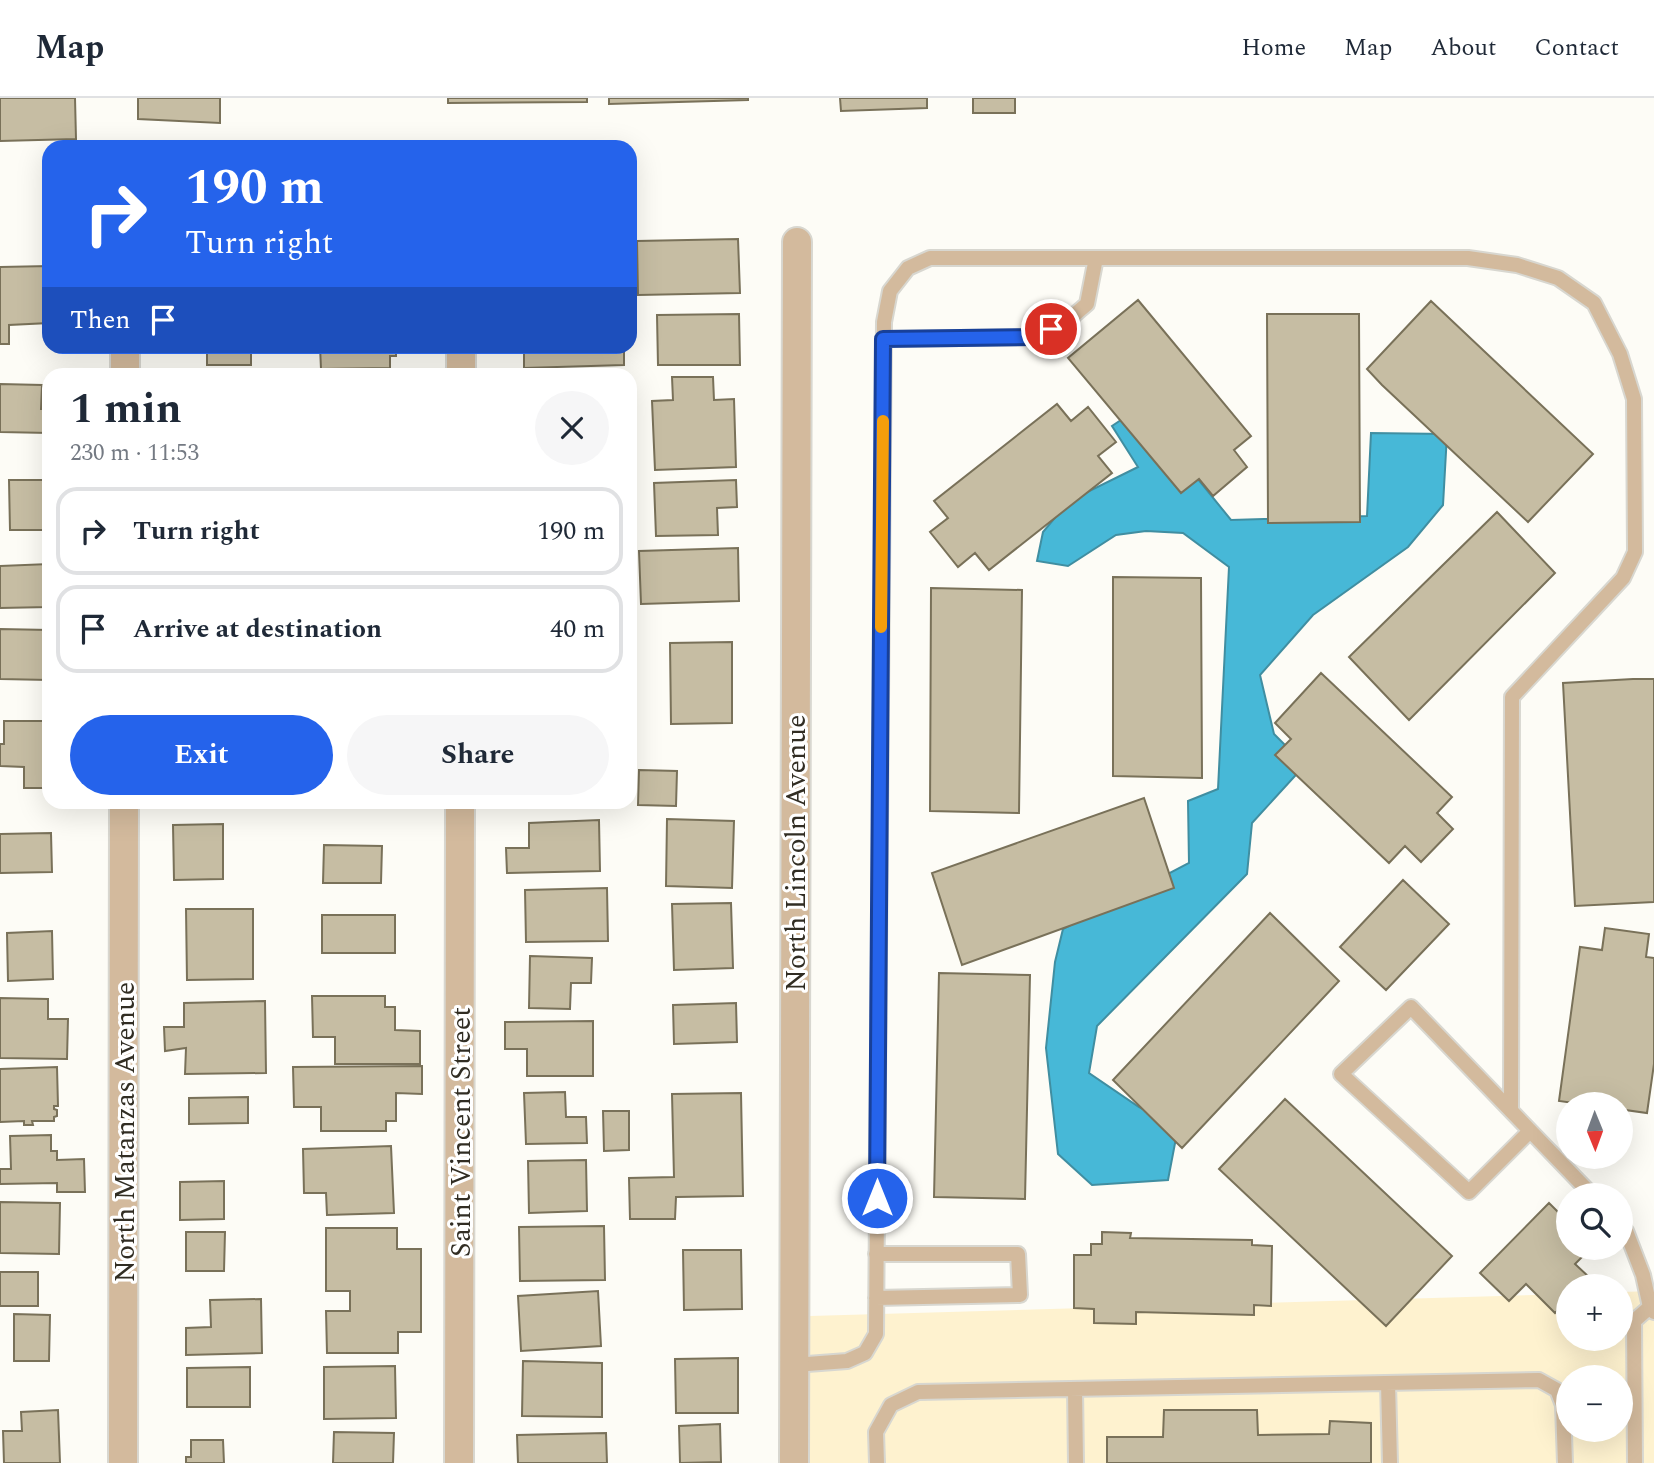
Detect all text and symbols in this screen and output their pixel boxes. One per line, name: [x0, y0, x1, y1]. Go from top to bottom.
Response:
text: Map: [35, 23, 104, 73]
text: Home: [1241, 30, 1306, 66]
text: Map: [1344, 30, 1392, 66]
text: About: [1430, 30, 1496, 66]
text: Contact: [1534, 30, 1619, 66]
text: 190 m: [185, 151, 324, 226]
icon: right: [70, 168, 161, 259]
text: Turn right: [185, 219, 333, 268]
pin: [1021, 299, 1081, 359]
text: Then: [70, 300, 130, 340]
icon: arrive: [144, 301, 182, 339]
icon: arrive: [1032, 310, 1070, 348]
text: 1 min: [70, 378, 182, 441]
button: close: [535, 391, 609, 465]
text: 230 m · 11:53: [70, 436, 199, 471]
text: Turn right: [133, 511, 260, 551]
text: 190 m: [537, 511, 605, 551]
icon: right: [74, 512, 112, 550]
text: Arrive at destination: [133, 609, 382, 649]
text: 40 m: [550, 609, 605, 649]
icon: arrive: [74, 610, 112, 648]
street label: North Lincoln Avenue: [775, 714, 818, 992]
button: Exit: [70, 715, 333, 795]
button: Share: [347, 715, 609, 795]
street label: North Matanzas Avenue: [104, 982, 147, 1282]
street label: Saint Vincent Street: [440, 1007, 483, 1257]
north arrow: [1556, 1092, 1633, 1169]
map controls: [1556, 1092, 1633, 1442]
position arrow: [840, 1161, 914, 1235]
button: search: [1556, 1183, 1633, 1260]
button: +: [1556, 1274, 1633, 1351]
button: −: [1556, 1365, 1633, 1442]

